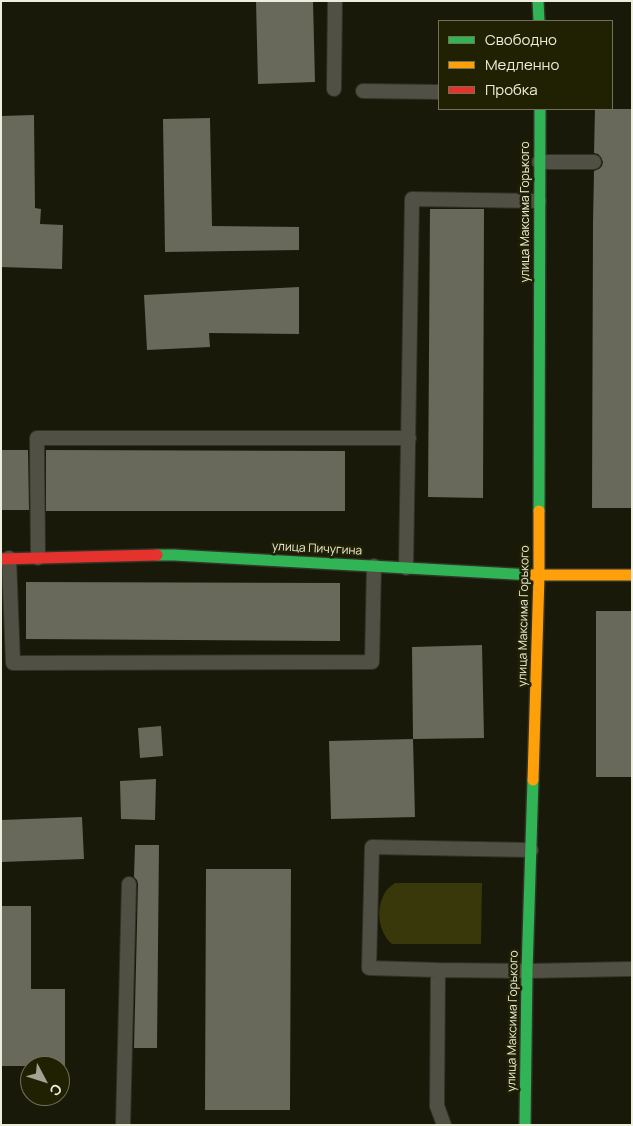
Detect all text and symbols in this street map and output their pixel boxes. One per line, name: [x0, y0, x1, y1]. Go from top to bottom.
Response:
legend: [438, 20, 613, 110]
text: Свободно: [485, 29, 557, 50]
text: Медленно: [485, 54, 559, 75]
text: Пробка: [485, 79, 538, 100]
street label: улица Максима Горького: [519, 141, 533, 283]
street label: улица Пичугина: [271, 539, 363, 559]
street label: улица Максима Горького: [516, 545, 532, 687]
street label: улица Максима Горького: [505, 950, 521, 1092]
north arrow: [20, 1056, 70, 1106]
text: С: [46, 1080, 67, 1100]

